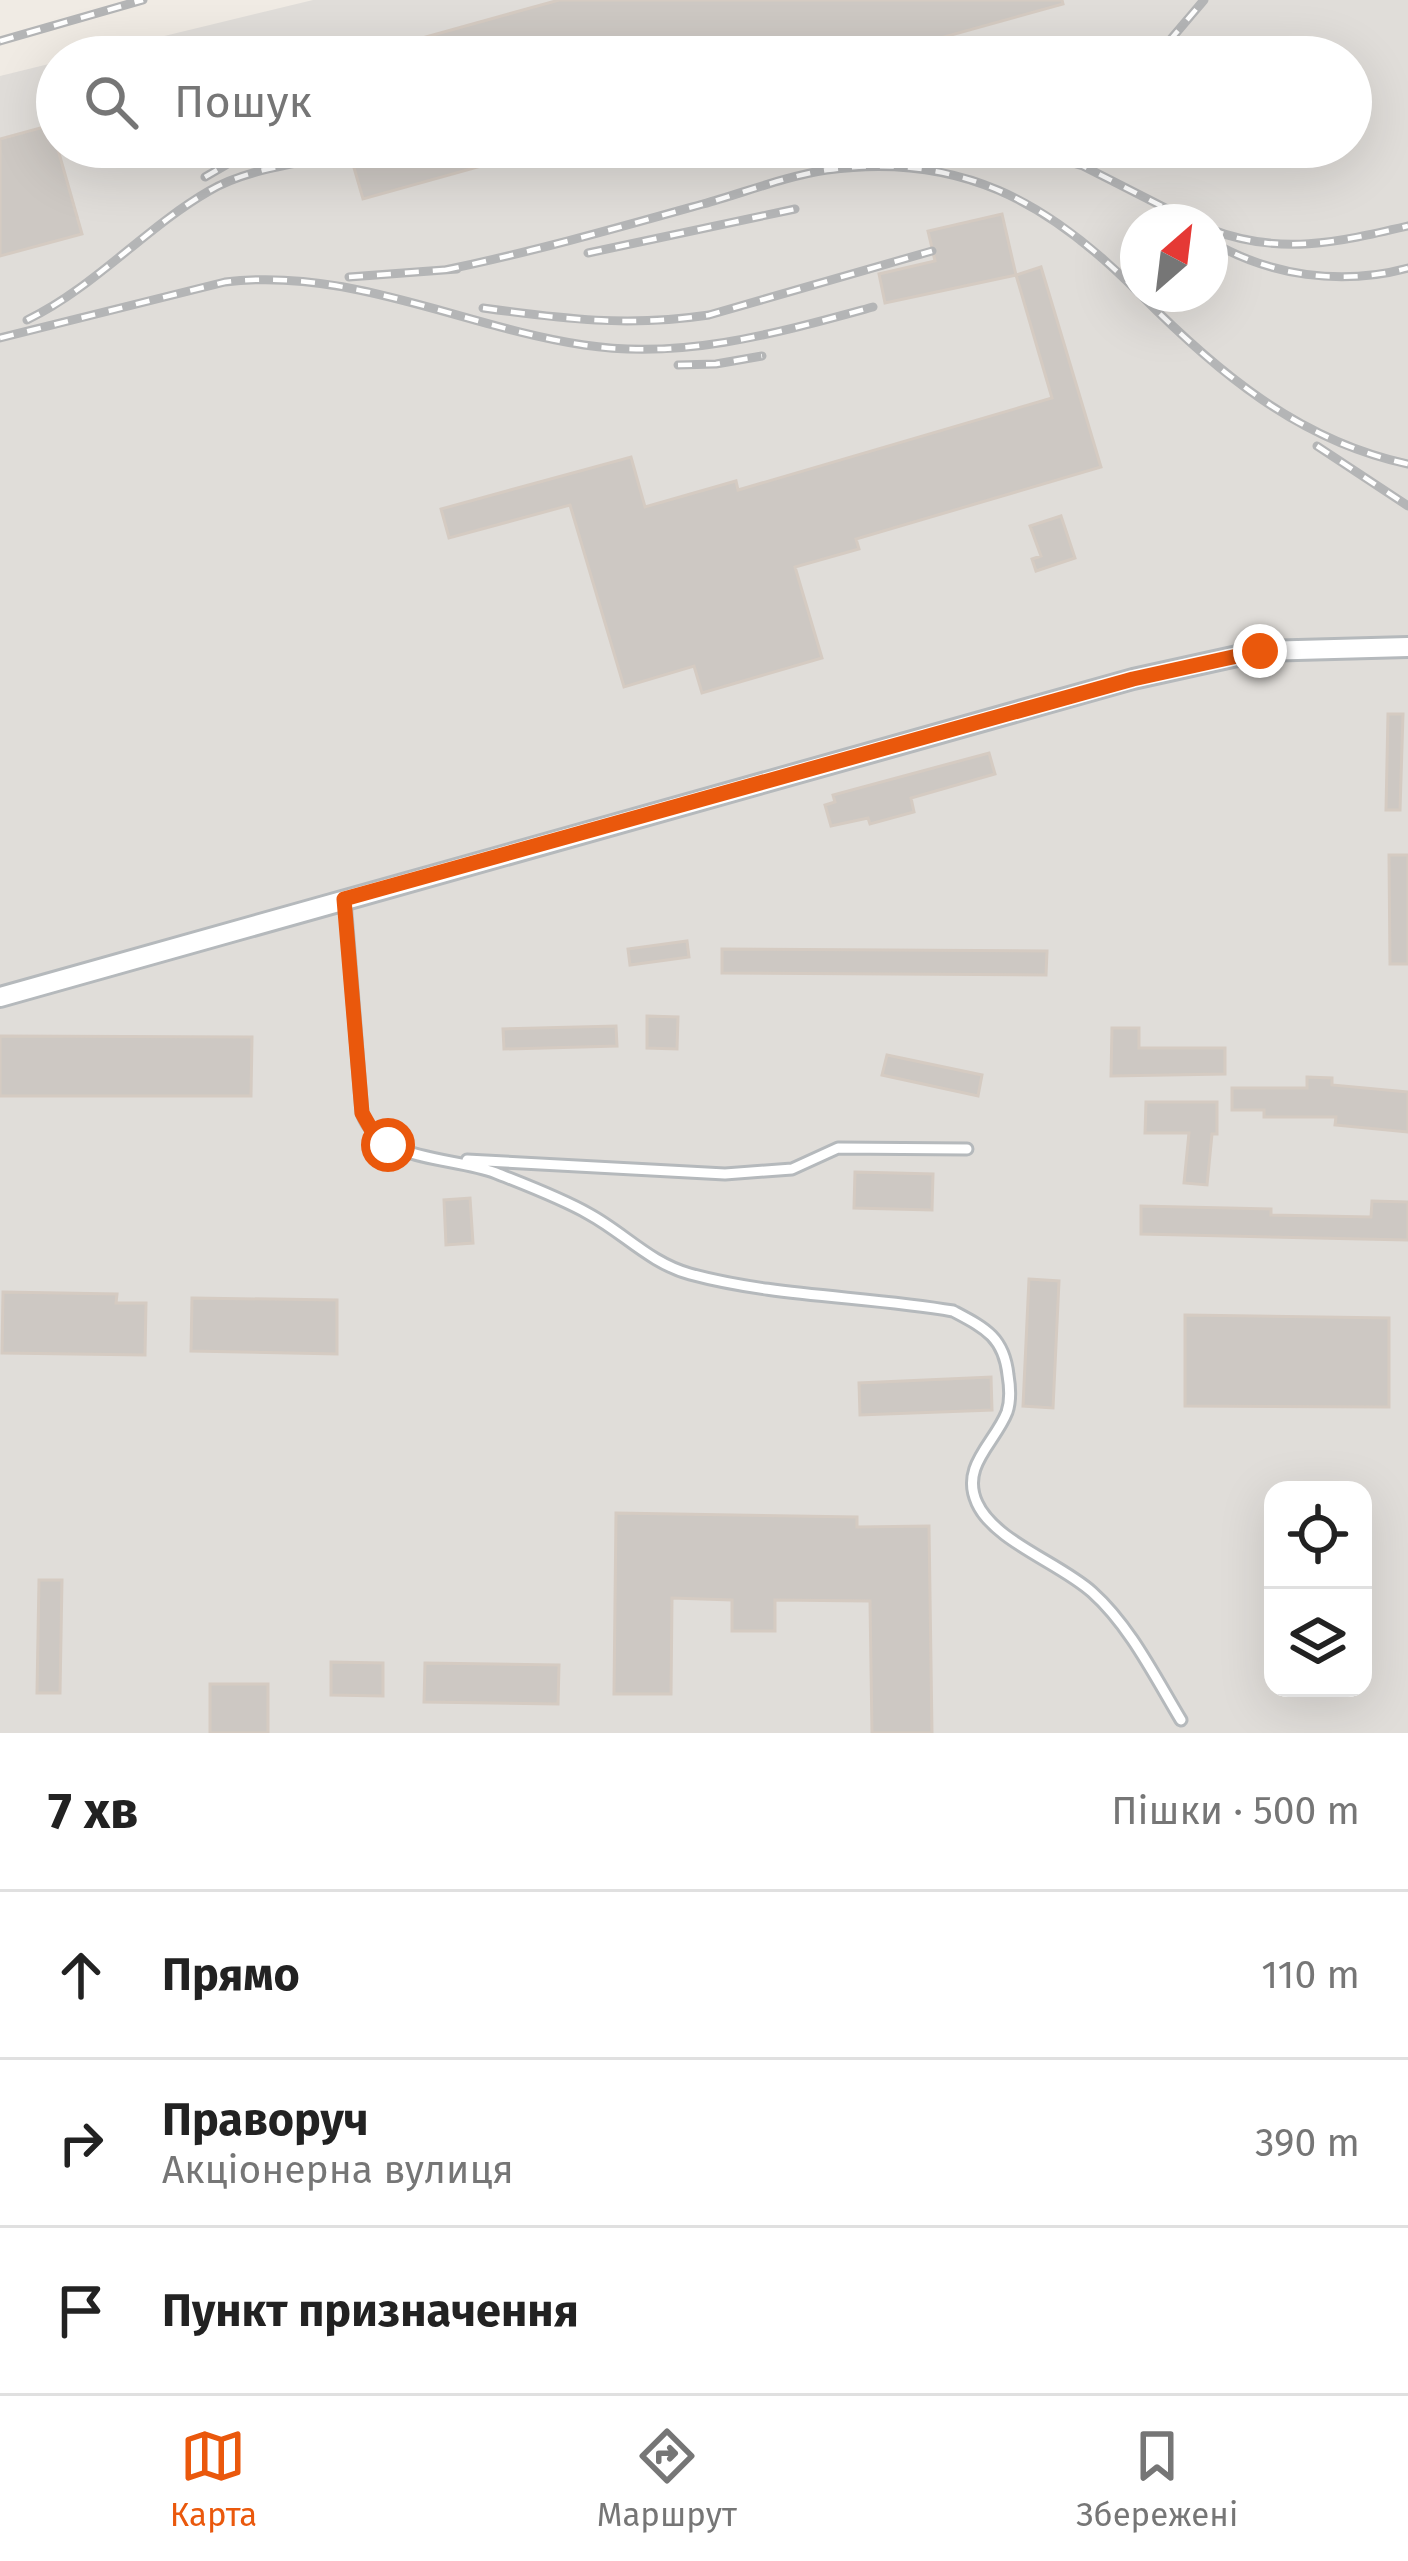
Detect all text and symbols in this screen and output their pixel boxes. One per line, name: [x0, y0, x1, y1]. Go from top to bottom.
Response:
search box: [36, 36, 1372, 168]
icon: search: [78, 69, 144, 135]
text: Пошук: [174, 75, 312, 129]
north arrow: [1120, 204, 1228, 312]
route end: [1233, 624, 1287, 678]
route start: [361, 1118, 415, 1172]
map controls: [1264, 1481, 1372, 1697]
button: locate: [1264, 1481, 1372, 1589]
button: layers: [1264, 1589, 1372, 1697]
text: 7 хв: [48, 1780, 138, 1842]
text: Пішки · 500 m: [1111, 1788, 1360, 1834]
icon: ahead: [48, 1942, 114, 2008]
text: Прямо: [162, 1948, 300, 2002]
text: 110 m: [1261, 1952, 1360, 1998]
text: Праворуч: [162, 2093, 369, 2147]
icon: right: [48, 2110, 114, 2176]
text: 390 m: [1255, 2120, 1360, 2166]
text: Акціонерна вулиця: [162, 2147, 514, 2193]
icon: arrive: [48, 2278, 114, 2344]
text: Пункт призначення: [162, 2284, 579, 2338]
tab: Карта: [170, 2423, 257, 2535]
tab: Маршрут: [597, 2423, 737, 2535]
tab: Збережені: [1076, 2423, 1238, 2535]

